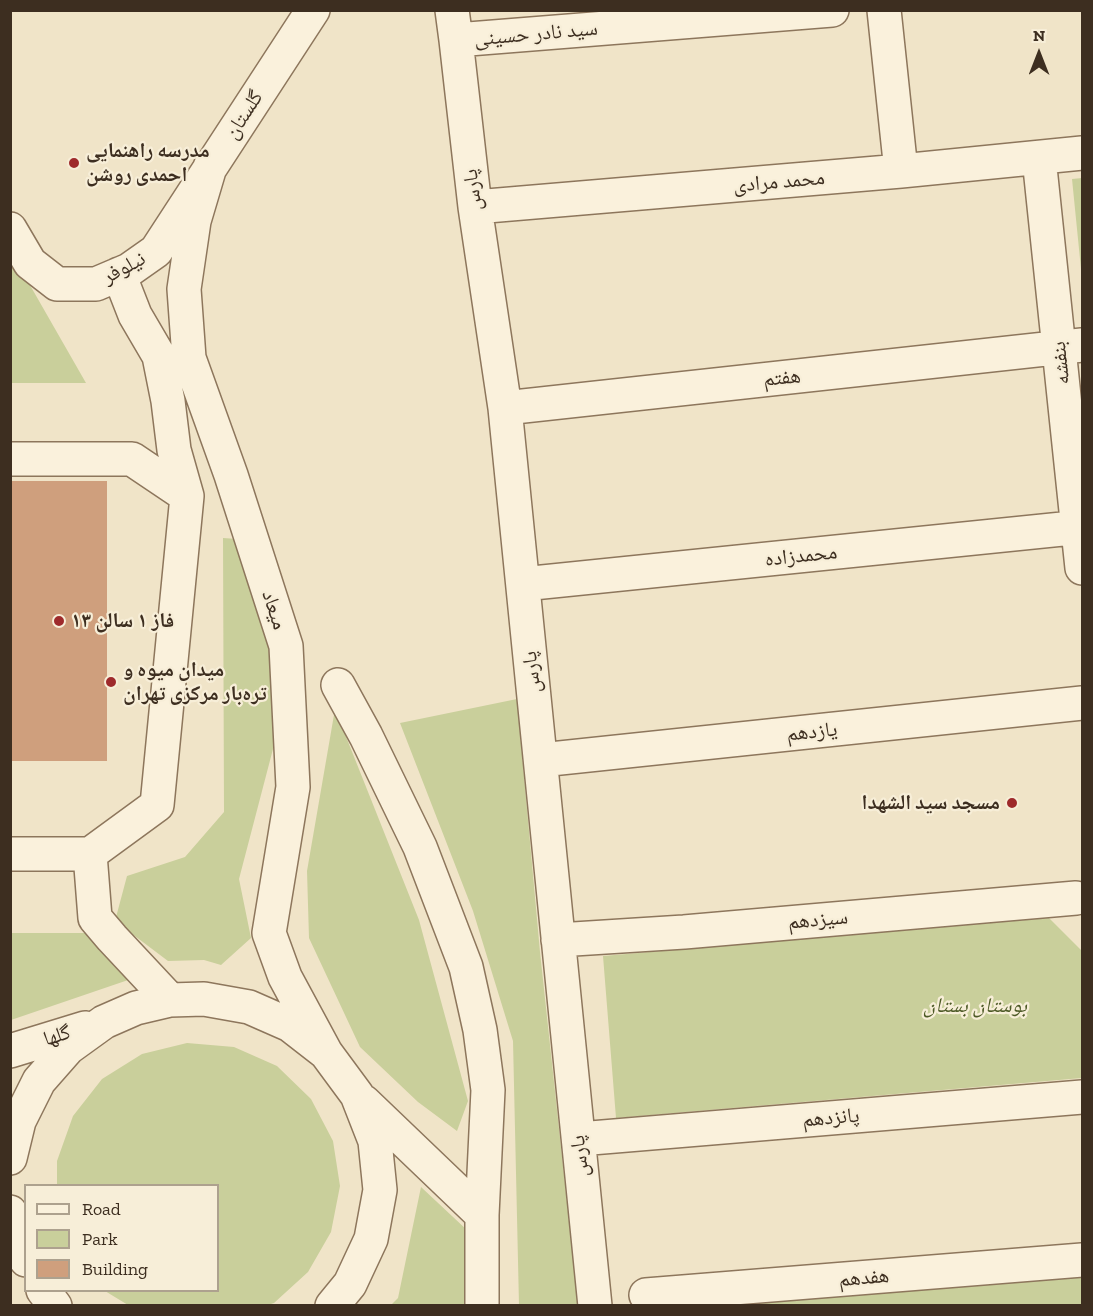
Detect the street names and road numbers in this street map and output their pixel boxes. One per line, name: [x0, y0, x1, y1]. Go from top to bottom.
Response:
street label: سید نادر حسینی: [473, 16, 599, 52]
street label: گلستان: [219, 86, 269, 144]
street label: محمد مرادی: [732, 165, 826, 199]
street label: پارس: [458, 168, 488, 212]
street label: نیلوفر: [98, 246, 150, 290]
street label: بنفشه: [1046, 340, 1076, 386]
street label: هفتم: [762, 364, 802, 392]
street label: محمدزاده: [764, 540, 838, 572]
street label: میعاد: [256, 587, 292, 633]
street label: پارس: [517, 650, 547, 694]
street label: یازدهم: [785, 717, 839, 747]
street label: سیزدهم: [787, 905, 849, 935]
street label: گلها: [40, 1020, 74, 1052]
street label: پانزدهم: [801, 1103, 861, 1133]
street label: پارس: [565, 1134, 595, 1178]
street label: هفدهم: [838, 1263, 890, 1293]

